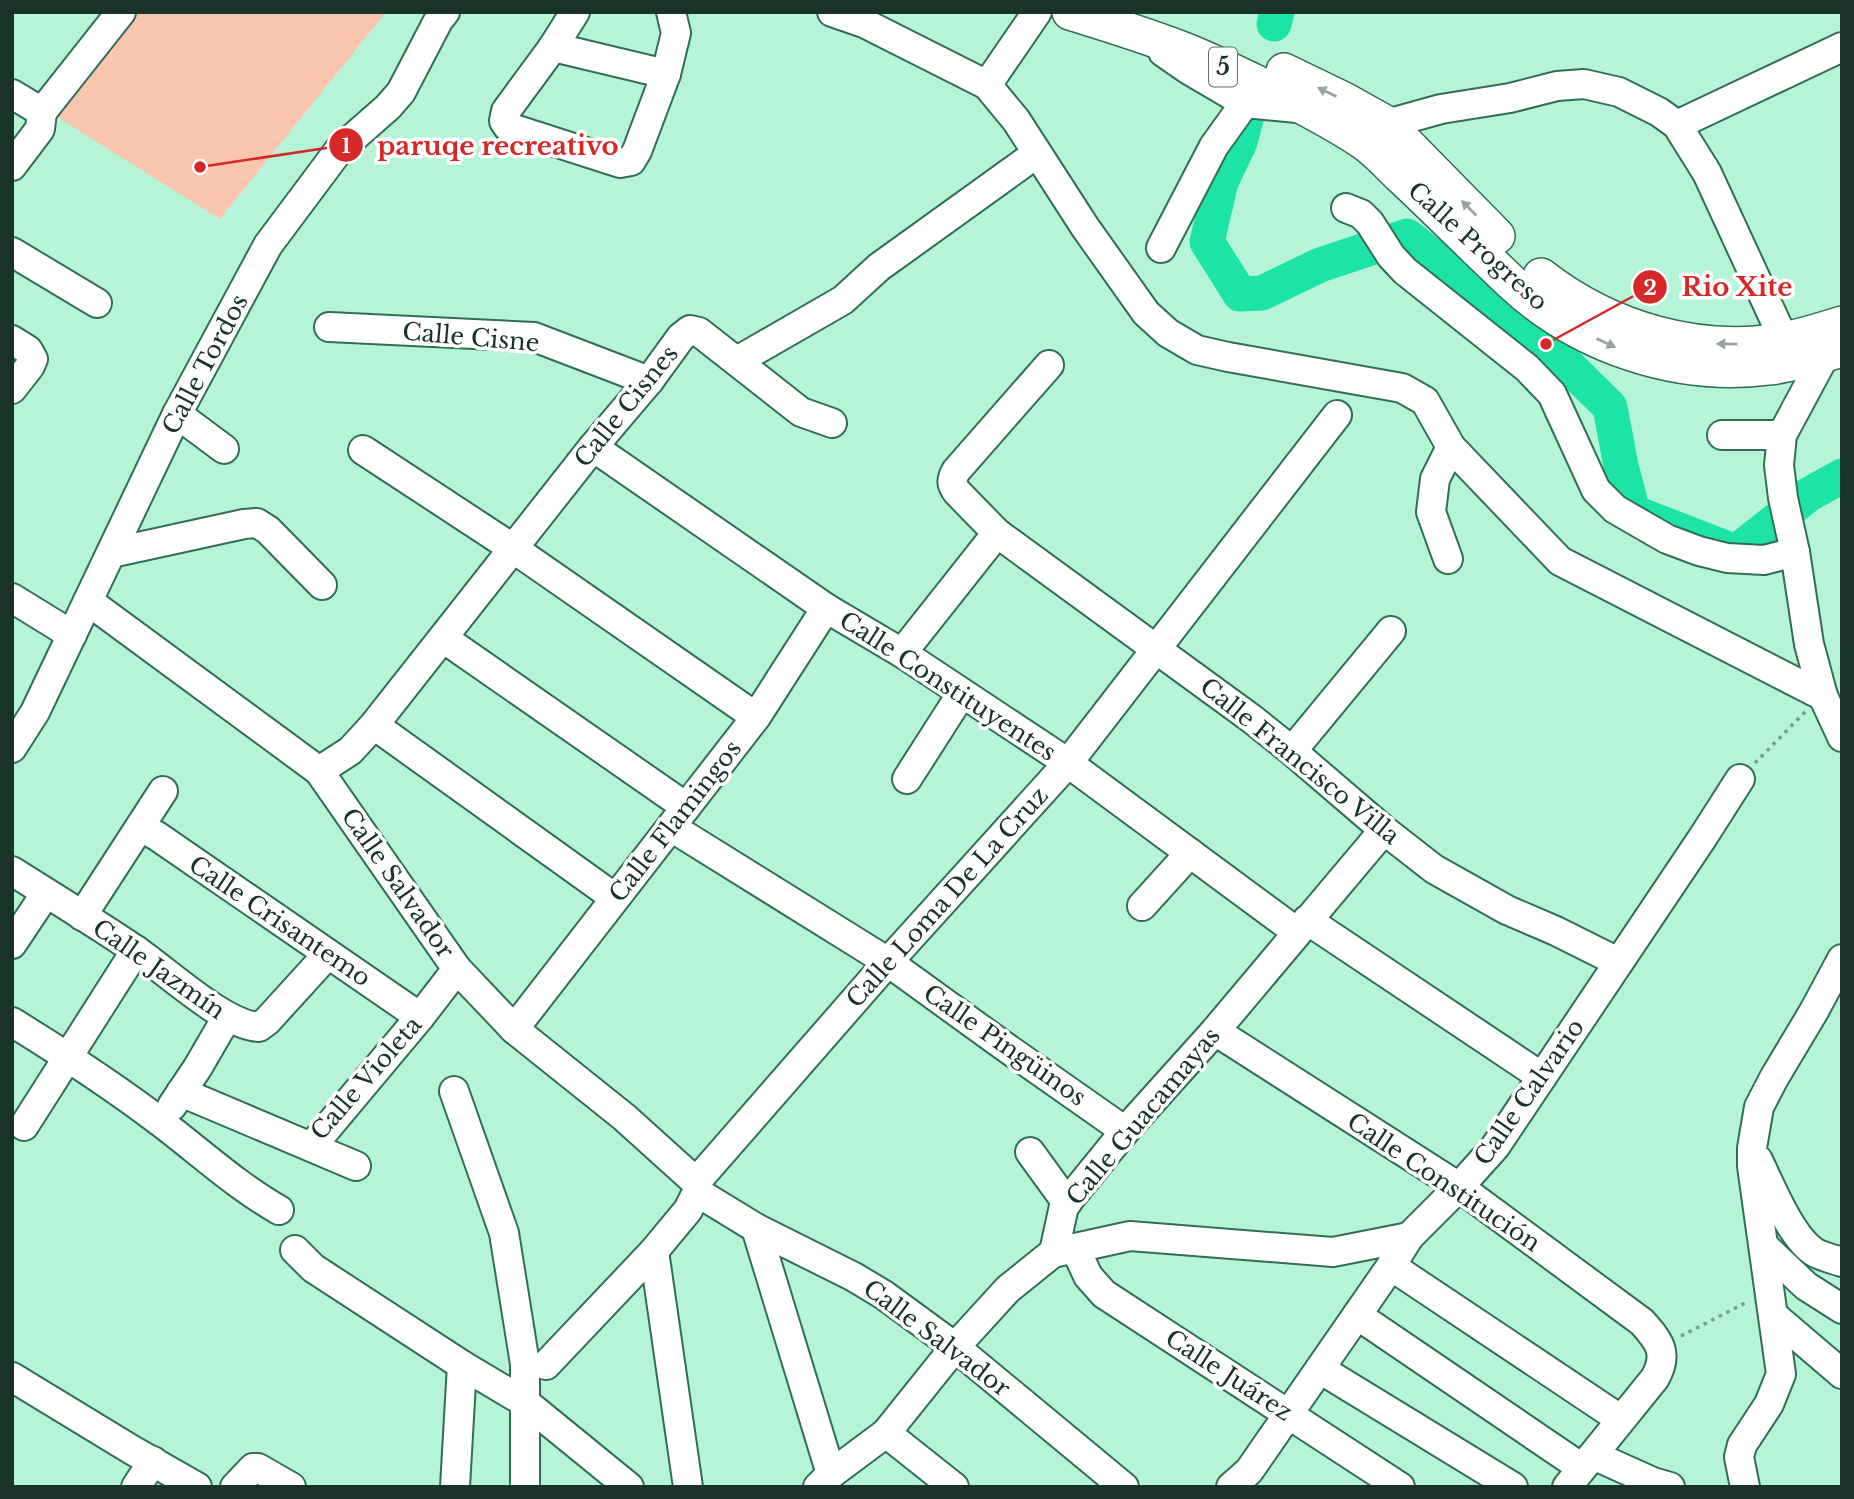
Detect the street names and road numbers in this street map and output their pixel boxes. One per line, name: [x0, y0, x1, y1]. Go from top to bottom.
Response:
road number: 5: [1209, 48, 1237, 86]
street label: Calle Progreso: [1402, 176, 1554, 316]
street label: Calle Tordos: [156, 289, 254, 439]
street label: Calle Cisne: [401, 317, 541, 357]
street label: Calle Cisnes: [568, 339, 684, 473]
street label: Calle Constituyentes: [834, 605, 1062, 767]
street label: Calle Francisco Villa: [1195, 672, 1406, 851]
street label: Calle Flamingos: [603, 734, 747, 908]
street label: Calle Loma De La Cruz: [840, 781, 1054, 1013]
street label: Calle Salvador: [336, 802, 461, 964]
street label: Calle Crisantemo: [184, 850, 376, 992]
street label: Calle Jazmín: [87, 913, 231, 1025]
street label: Calle Pingüinos: [918, 978, 1092, 1112]
street label: Calle Violeta: [304, 1010, 428, 1146]
street label: Calle Calvario: [1468, 1013, 1590, 1171]
street label: Calle Guacamayas: [1060, 1021, 1226, 1211]
street label: Calle Constitución: [1342, 1107, 1546, 1257]
street label: Calle Salvador: [858, 1273, 1017, 1403]
street label: Calle Juárez: [1160, 1323, 1298, 1427]

